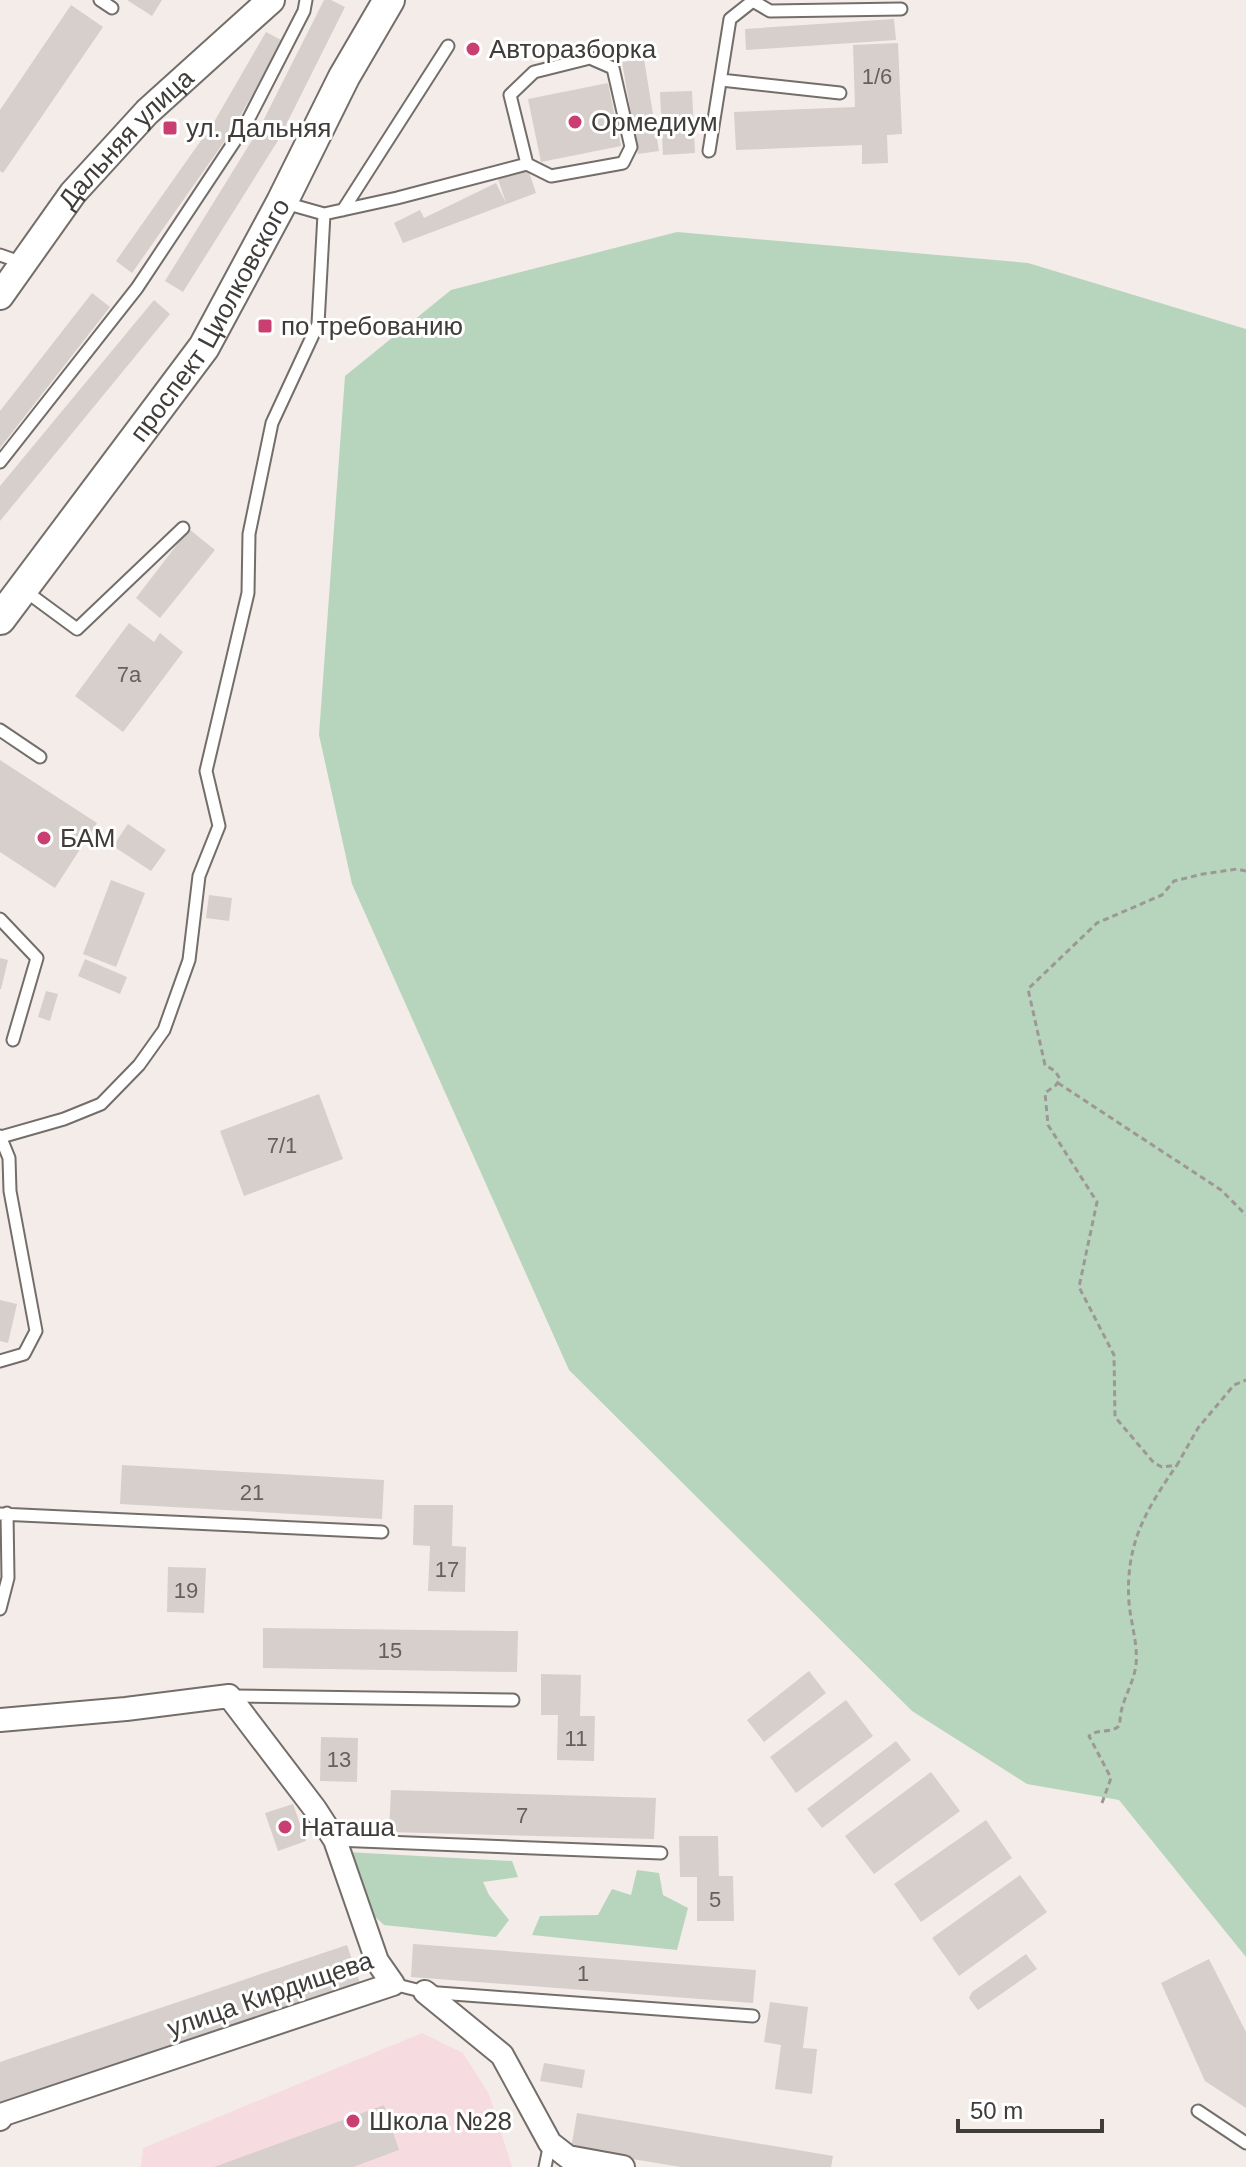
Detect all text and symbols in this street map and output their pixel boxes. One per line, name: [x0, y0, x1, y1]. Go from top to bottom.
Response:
place label: Авторазборка: [489, 34, 657, 64]
marker: Авторазборка: [464, 40, 482, 58]
street label: Дальняя улица: [52, 62, 200, 214]
house number: 1/6: [862, 64, 892, 89]
place label: Ормедиум: [591, 107, 718, 137]
place label: ул. Дальняя: [186, 113, 331, 143]
marker: Ормедиум: [566, 113, 584, 131]
marker: ул. Дальняя: [161, 119, 179, 137]
street label: проспект Циолковского: [123, 194, 296, 447]
place label: по требованию: [281, 311, 463, 341]
marker: по требованию: [256, 317, 274, 335]
house number: 7а: [117, 662, 142, 687]
place label: БАМ: [60, 823, 116, 853]
marker: БАМ: [35, 829, 53, 847]
house number: 7/1: [267, 1133, 297, 1158]
house number: 21: [240, 1480, 264, 1505]
house number: 17: [435, 1557, 459, 1582]
house number: 19: [174, 1578, 198, 1603]
house number: 15: [378, 1638, 402, 1663]
house number: 11: [565, 1726, 587, 1751]
house number: 13: [327, 1747, 351, 1772]
house number: 7: [516, 1803, 528, 1828]
place label: Наташа: [301, 1812, 396, 1842]
marker: Наташа: [276, 1818, 294, 1836]
house number: 5: [709, 1887, 721, 1912]
street label: улица Кирдищева: [163, 1945, 377, 2043]
house number: 1: [577, 1961, 589, 1986]
scale bar: [958, 2083, 1102, 2133]
text: 50 m: [970, 2097, 1023, 2124]
place label: Школа №28: [369, 2106, 512, 2136]
marker: Школа №28: [344, 2112, 362, 2130]

